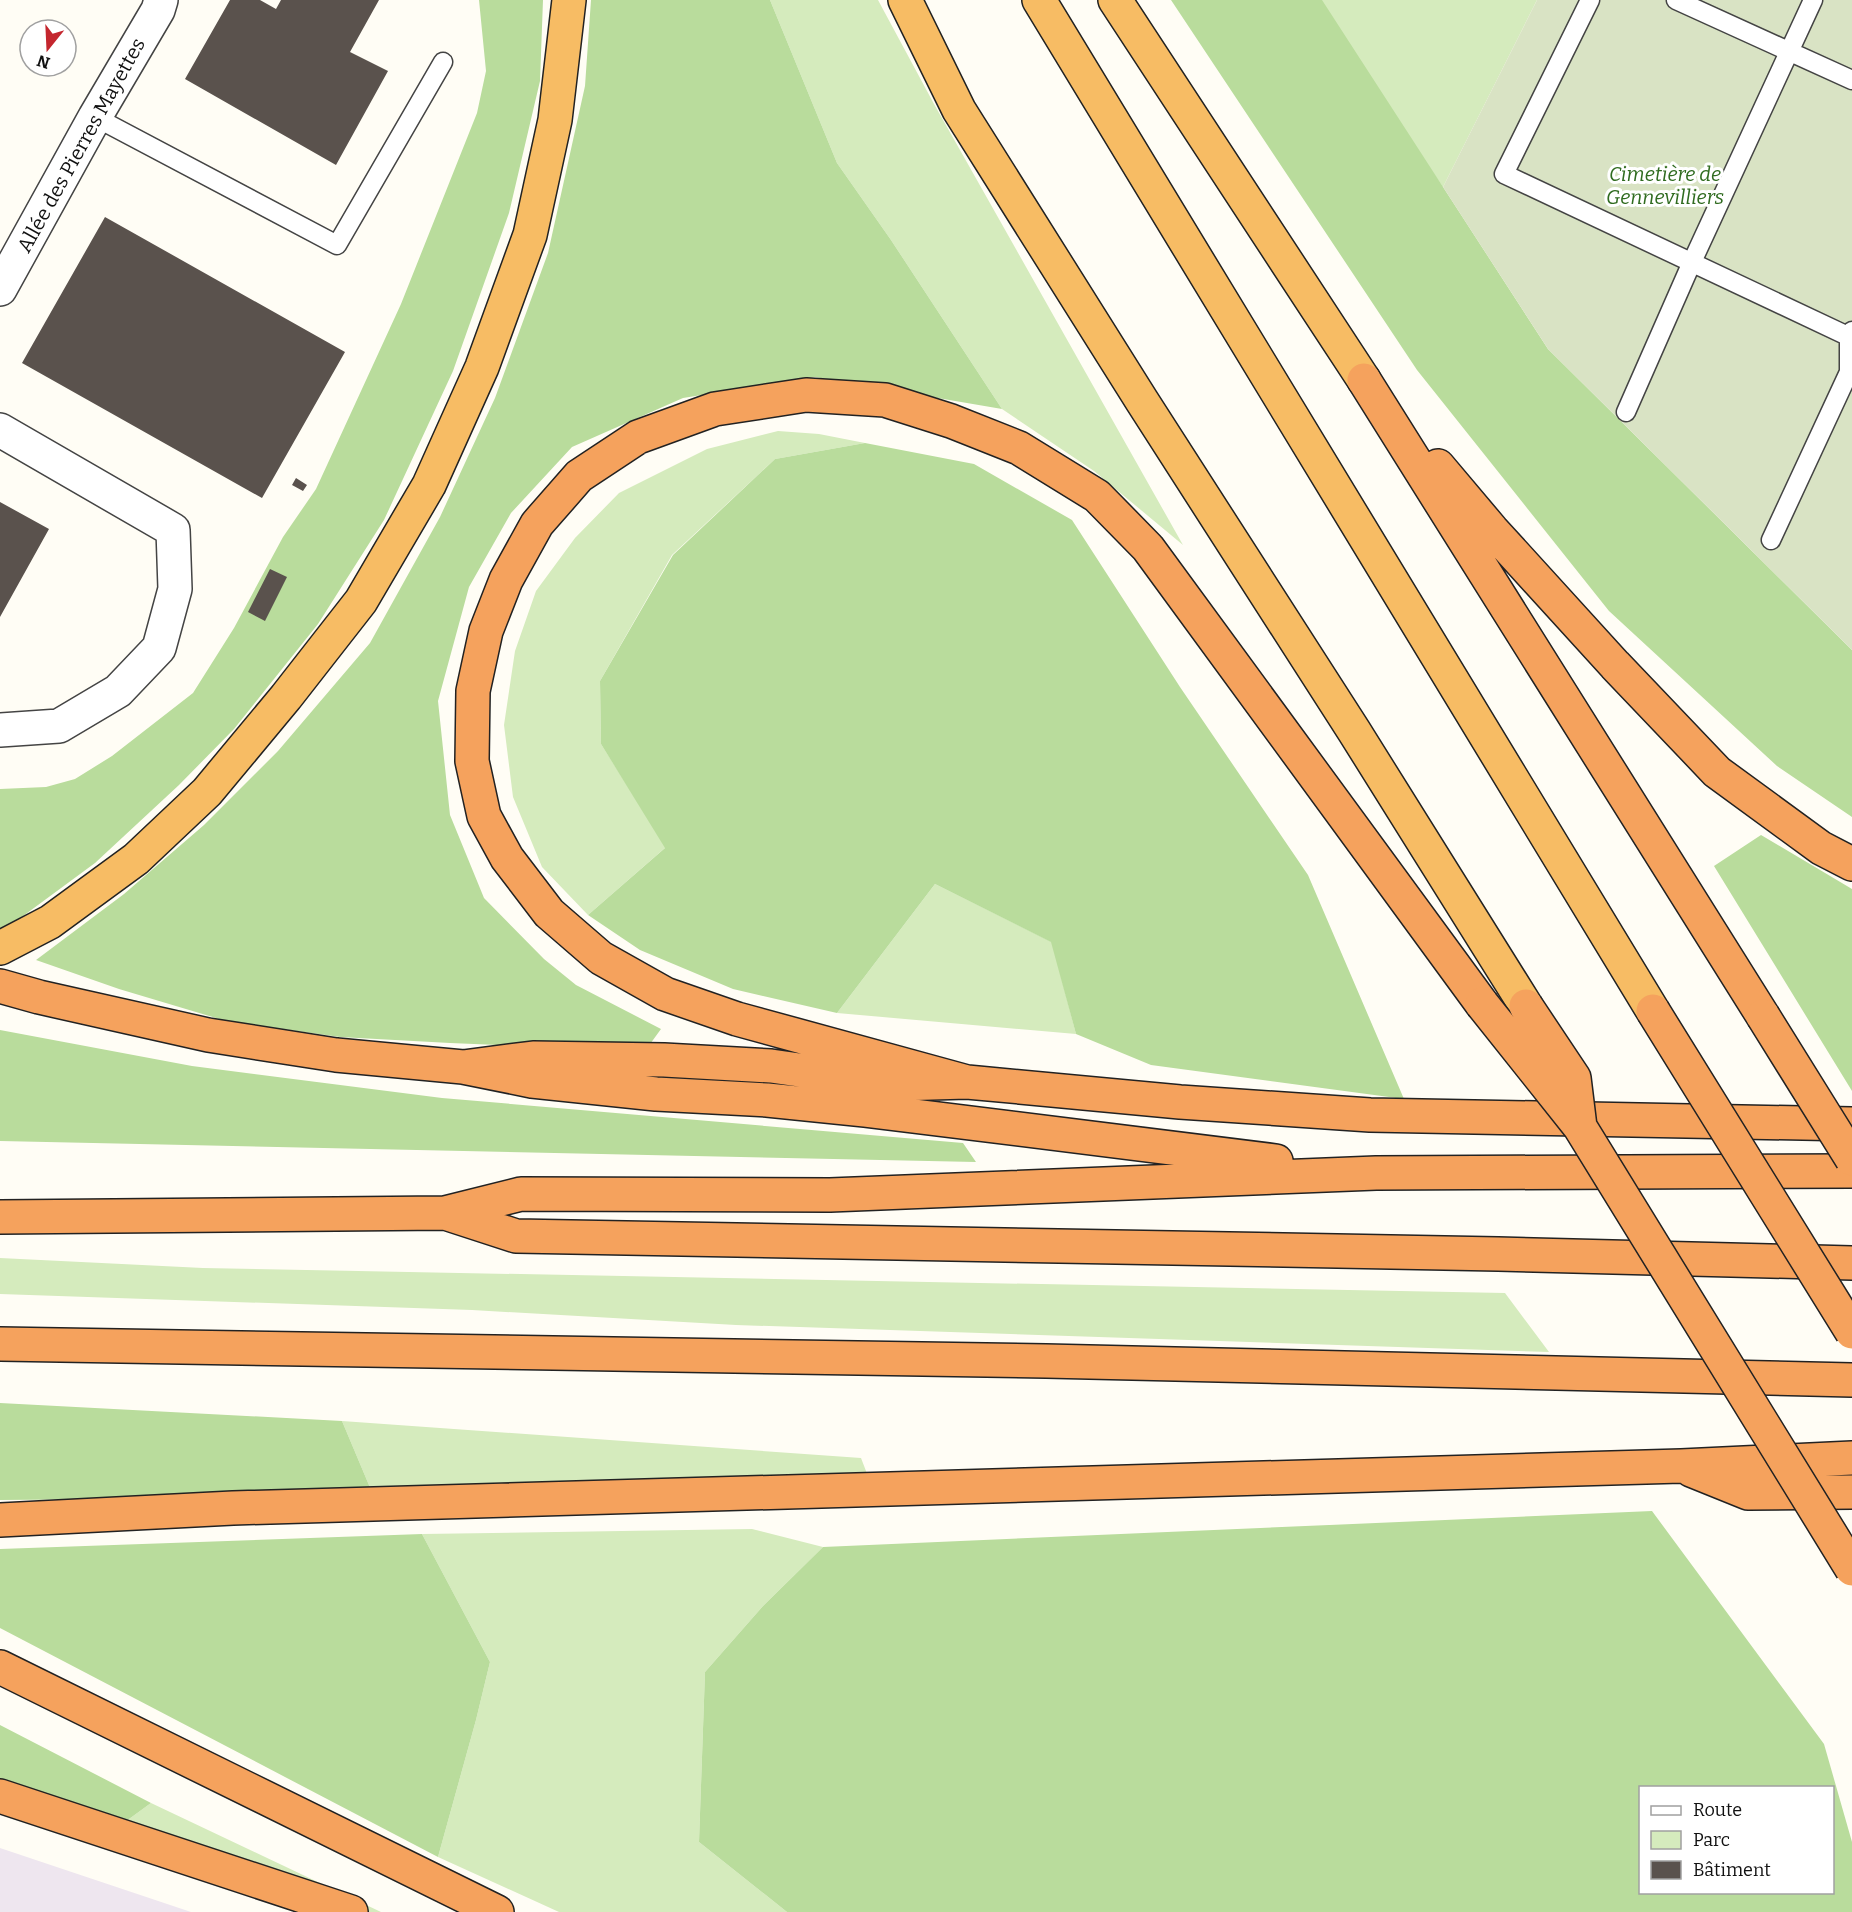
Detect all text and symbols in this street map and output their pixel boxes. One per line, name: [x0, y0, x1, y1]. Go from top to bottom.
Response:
north arrow: [18, 18, 78, 78]
street label: Allée des Pierres Mayettes: [12, 34, 150, 256]
text: N: [35, 51, 52, 73]
park label: Cimetière de Gennevilliers: [1606, 162, 1724, 209]
legend: [1639, 1786, 1834, 1894]
text: Route: [1693, 1799, 1742, 1821]
text: Parc: [1693, 1829, 1730, 1851]
text: Bâtiment: [1693, 1859, 1771, 1881]

